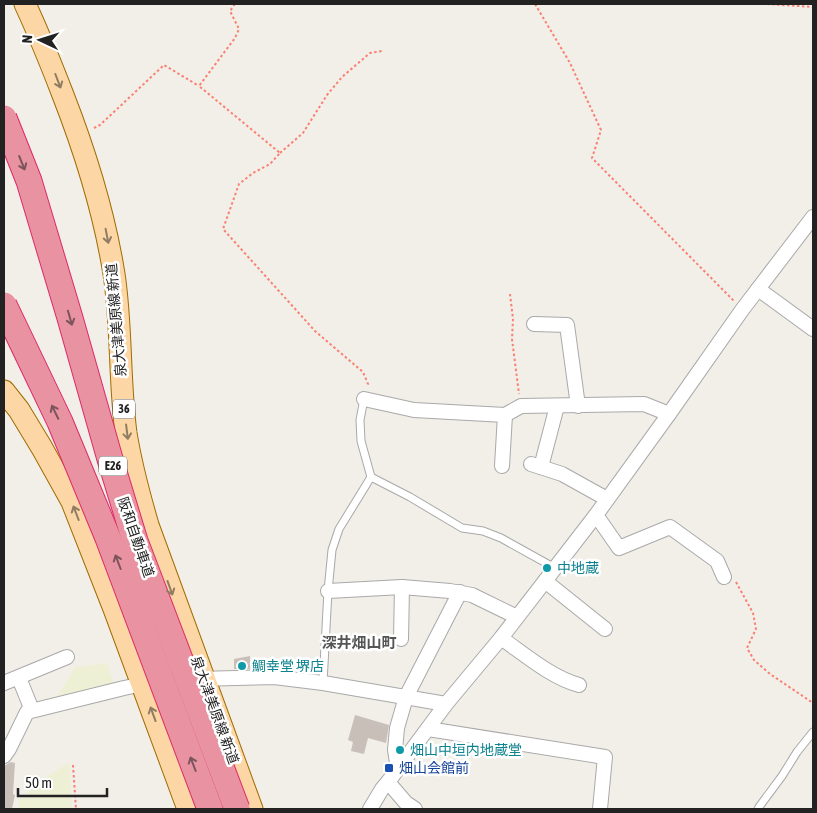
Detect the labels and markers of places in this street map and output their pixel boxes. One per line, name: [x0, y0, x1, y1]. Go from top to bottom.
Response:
place label: 中地蔵: [557, 560, 599, 576]
marker: 中地蔵: [541, 562, 553, 574]
place label: 鯛幸堂 堺店: [252, 658, 324, 674]
marker: 鯛幸堂 堺店: [236, 660, 248, 672]
place label: 畑山中垣内地蔵堂: [410, 742, 522, 758]
marker: 畑山中垣内地蔵堂: [394, 744, 406, 756]
place label: 畑山会館前: [399, 760, 469, 776]
marker: 畑山会館前: [383, 762, 395, 774]

